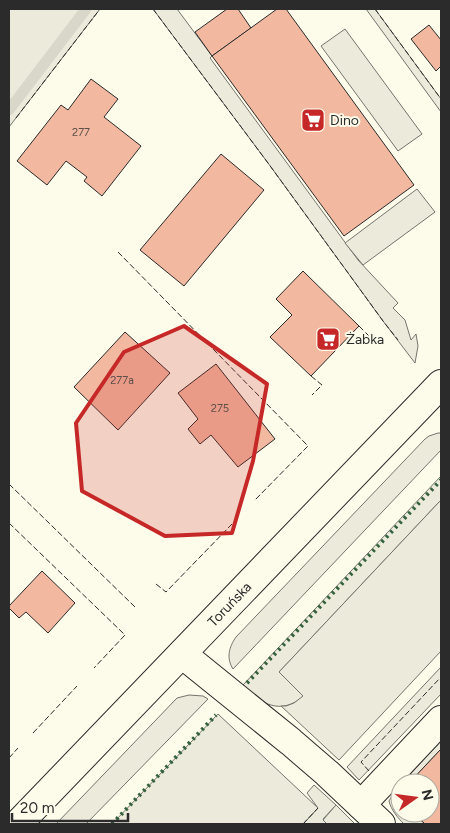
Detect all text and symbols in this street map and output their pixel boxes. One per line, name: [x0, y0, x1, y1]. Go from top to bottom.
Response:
supermarket icon: Dino: [300, 107, 326, 133]
place label: Dino: [330, 112, 359, 129]
house number: 277: [72, 126, 90, 139]
supermarket icon: Żabka: [315, 326, 341, 352]
place label: Żabka: [346, 331, 384, 348]
house number: 277a: [110, 374, 134, 387]
house number: 275: [211, 402, 229, 415]
street label: Toruńska: [204, 579, 255, 630]
north arrow: [390, 773, 440, 823]
text: N: [418, 788, 437, 802]
scale bar: [12, 790, 129, 822]
text: 20 m: [20, 799, 54, 817]

